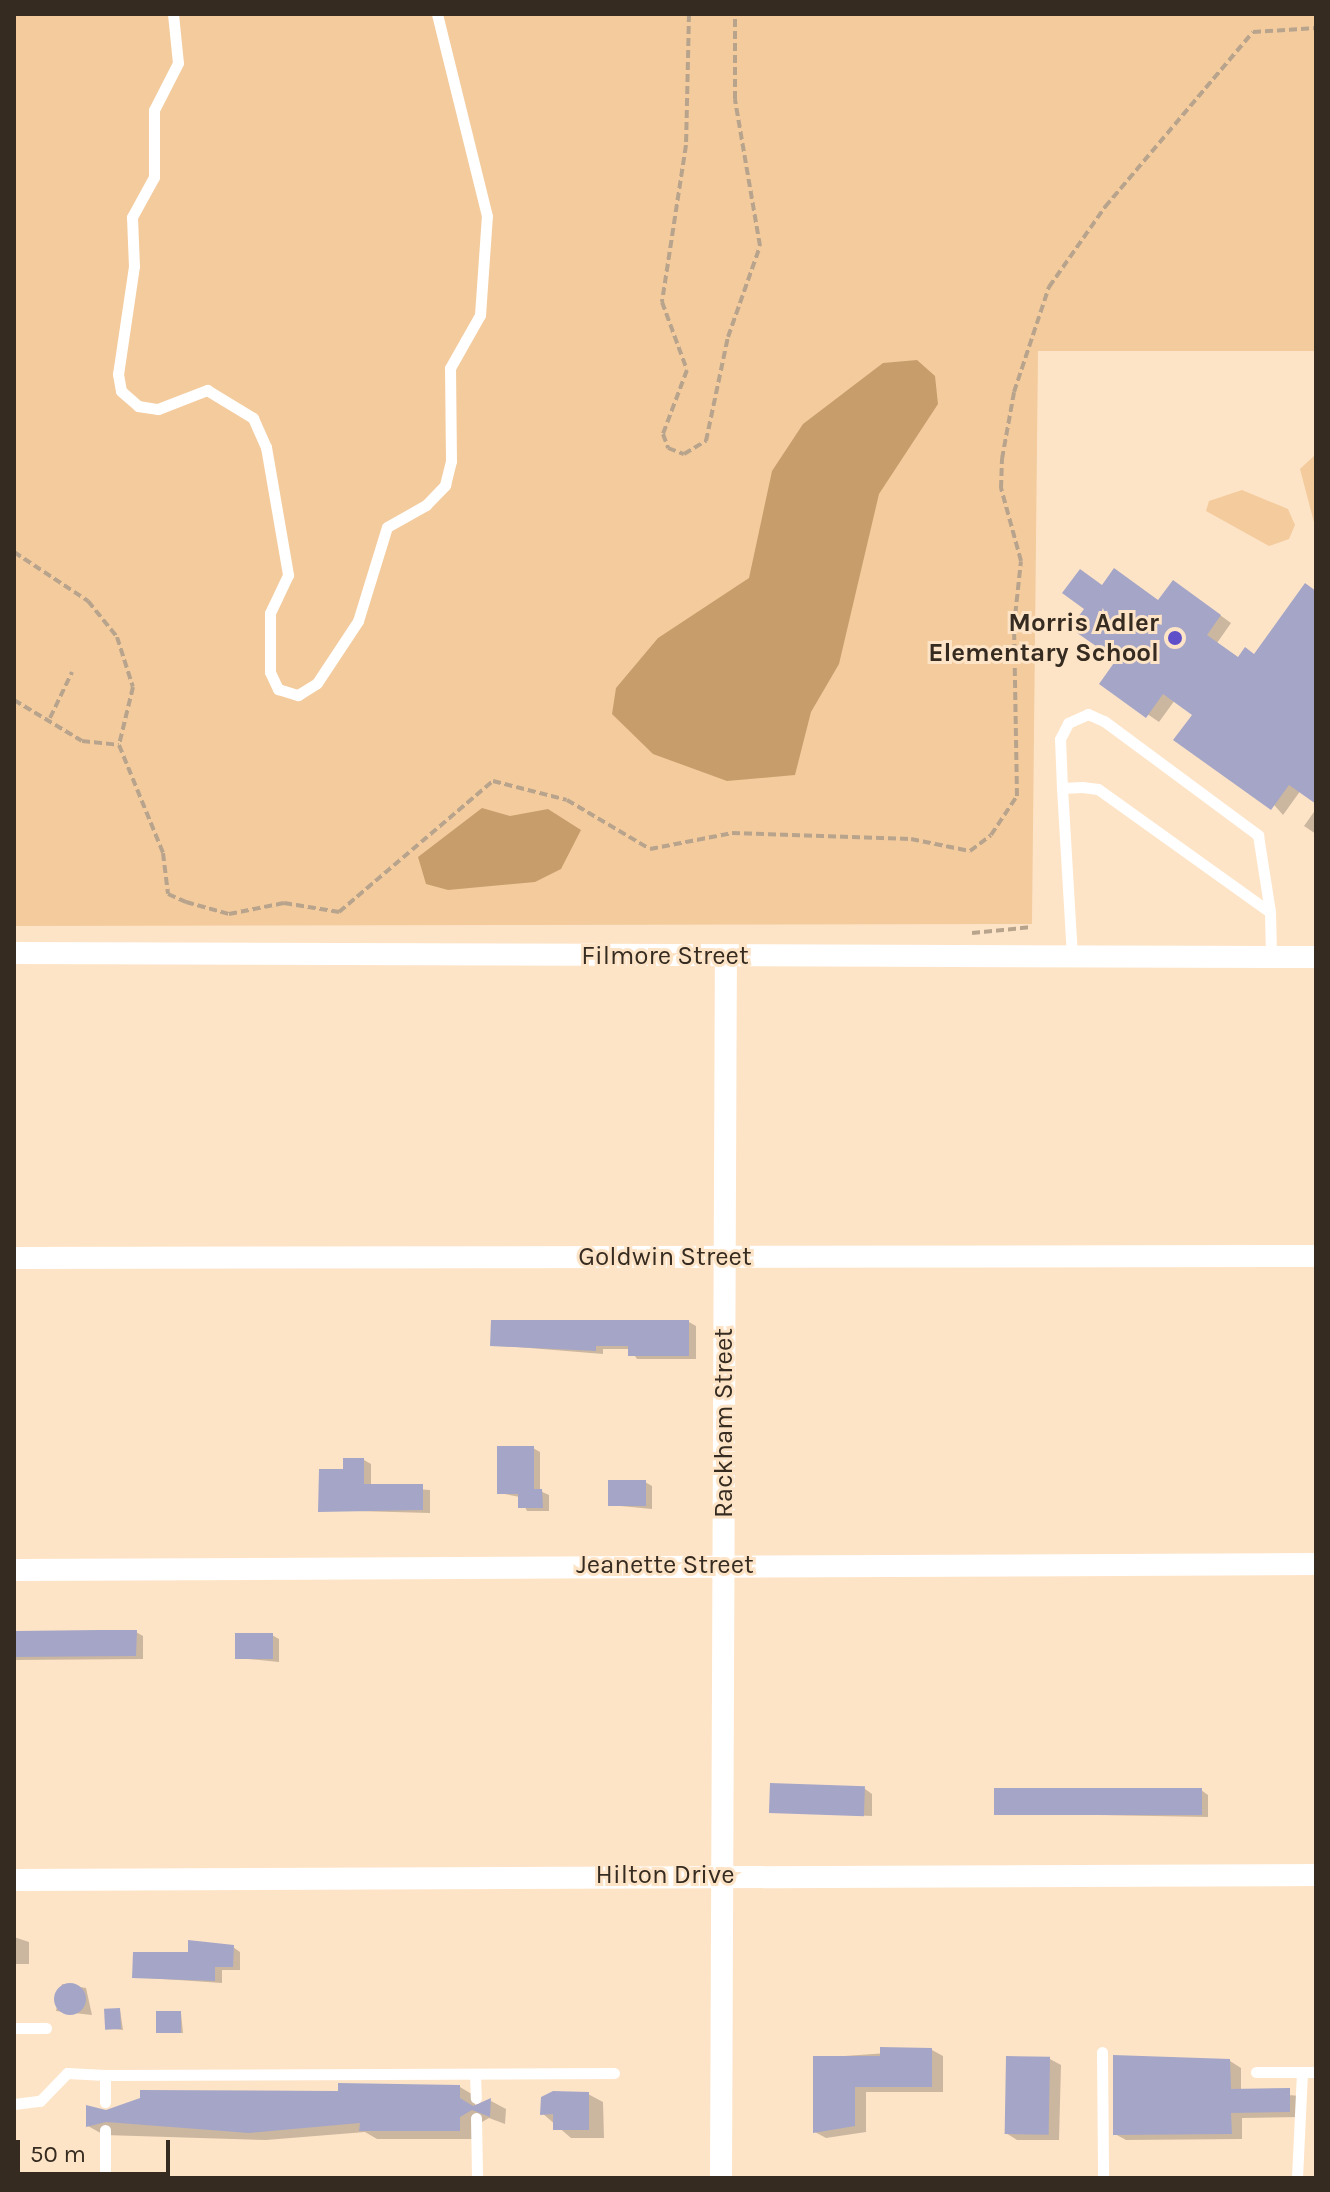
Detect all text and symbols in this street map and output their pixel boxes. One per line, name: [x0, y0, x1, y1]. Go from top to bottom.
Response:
place label: Morris Adler Elementary School: [928, 607, 1159, 668]
marker: Morris Adler Elementary School: [1166, 629, 1184, 647]
street label: Filmore Street: [581, 940, 749, 972]
street label: Goldwin Street: [578, 1241, 752, 1273]
street label: Rackham Street: [708, 1328, 740, 1518]
street label: Jeanette Street: [576, 1549, 754, 1581]
street label: Hilton Drive: [596, 1859, 734, 1891]
scale bar: [20, 2124, 174, 2174]
text: 50 m: [30, 2140, 86, 2168]

